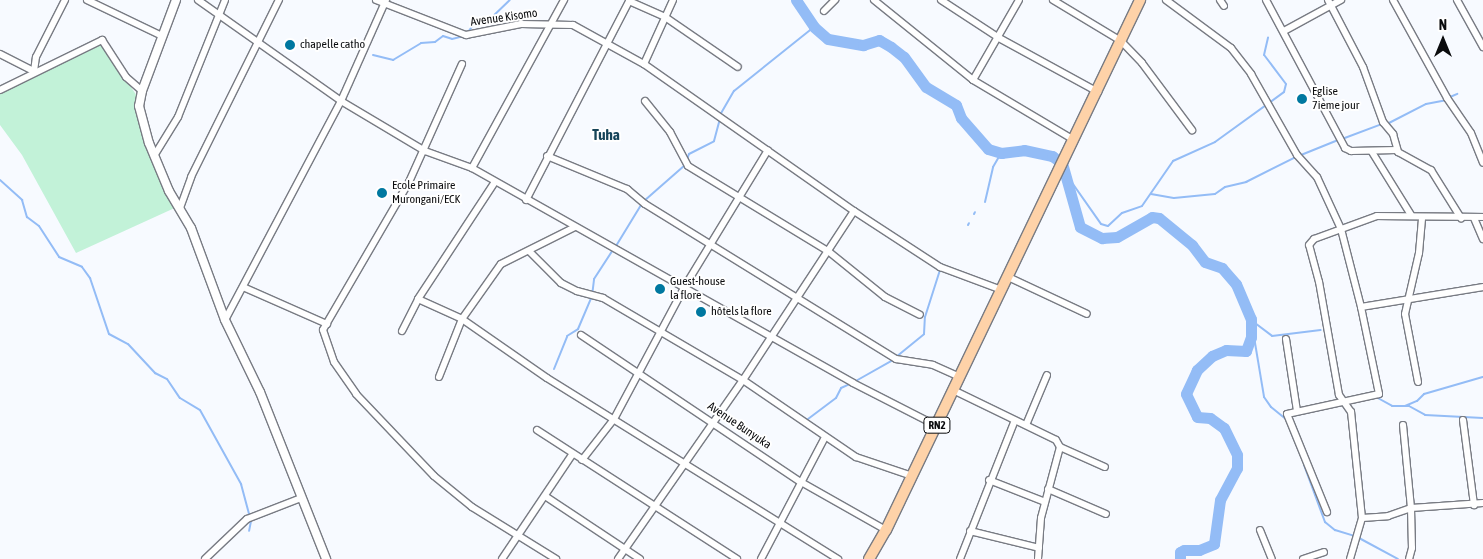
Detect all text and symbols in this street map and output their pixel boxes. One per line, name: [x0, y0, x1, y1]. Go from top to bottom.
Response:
street label: Avenue Kisomo: [469, 6, 539, 30]
north arrow: [1418, 15, 1468, 65]
text: N: [1439, 17, 1447, 33]
place label: chapelle catho: [300, 38, 365, 52]
marker: chapelle catho: [284, 39, 296, 51]
place label: Eglise 7ieme jour: [1312, 85, 1359, 113]
marker: Eglise 7ieme jour: [1296, 93, 1308, 105]
district label: Tuha: [592, 126, 620, 144]
place label: Ecole Primaire Murongani/ECK: [392, 179, 460, 207]
marker: Ecole Primaire Murongani/ECK: [376, 187, 388, 199]
place label: Guest-house la flore: [670, 275, 725, 303]
marker: Guest-house la flore: [654, 283, 666, 295]
place label: hôtels la flore: [711, 305, 772, 319]
marker: hôtels la flore: [695, 306, 707, 318]
street label: Avenue Bunyuka: [704, 399, 774, 453]
road number: RN2: [923, 416, 951, 434]

